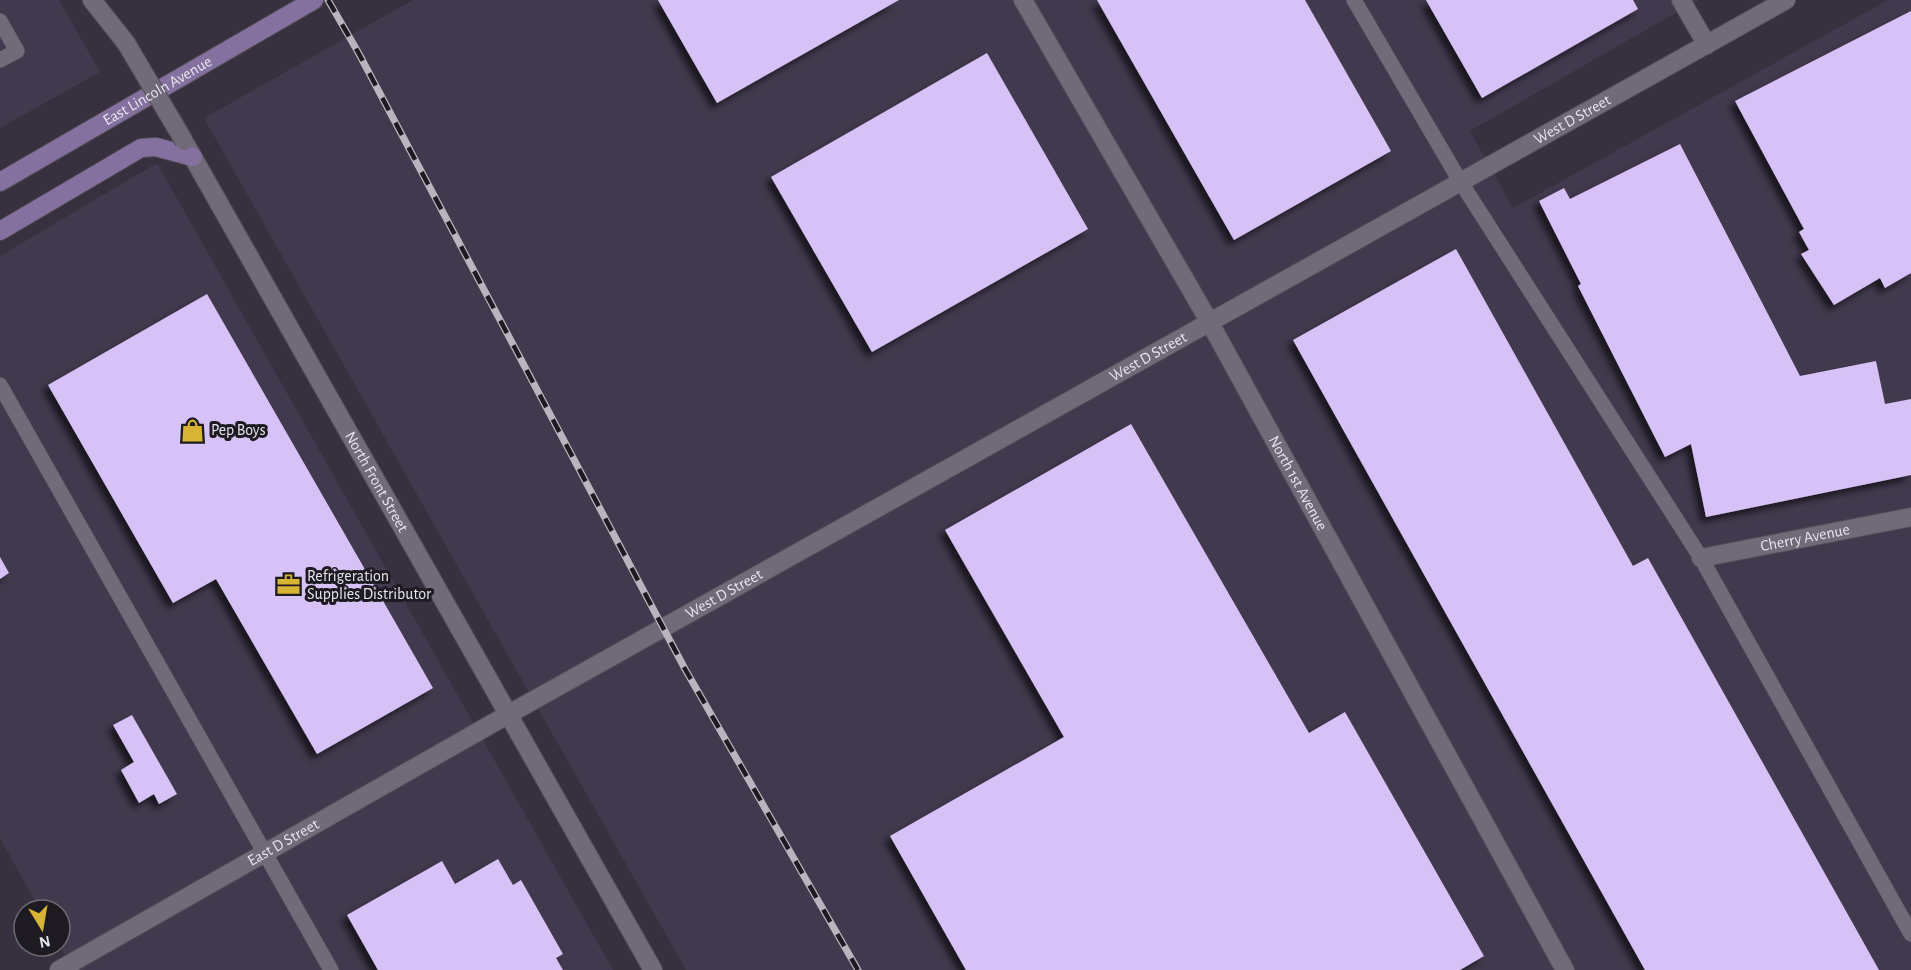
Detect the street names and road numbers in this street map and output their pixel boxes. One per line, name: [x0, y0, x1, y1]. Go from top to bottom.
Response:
street label: East Lincoln Avenue: [100, 53, 215, 128]
street label: West D Street: [1531, 92, 1614, 147]
street label: West D Street: [1107, 329, 1189, 384]
street label: North Front Street: [342, 429, 411, 535]
street label: North 1st Avenue: [1266, 433, 1330, 533]
street label: Cherry Avenue: [1759, 521, 1851, 554]
street label: West D Street: [683, 566, 765, 622]
street label: East D Street: [245, 816, 322, 869]

